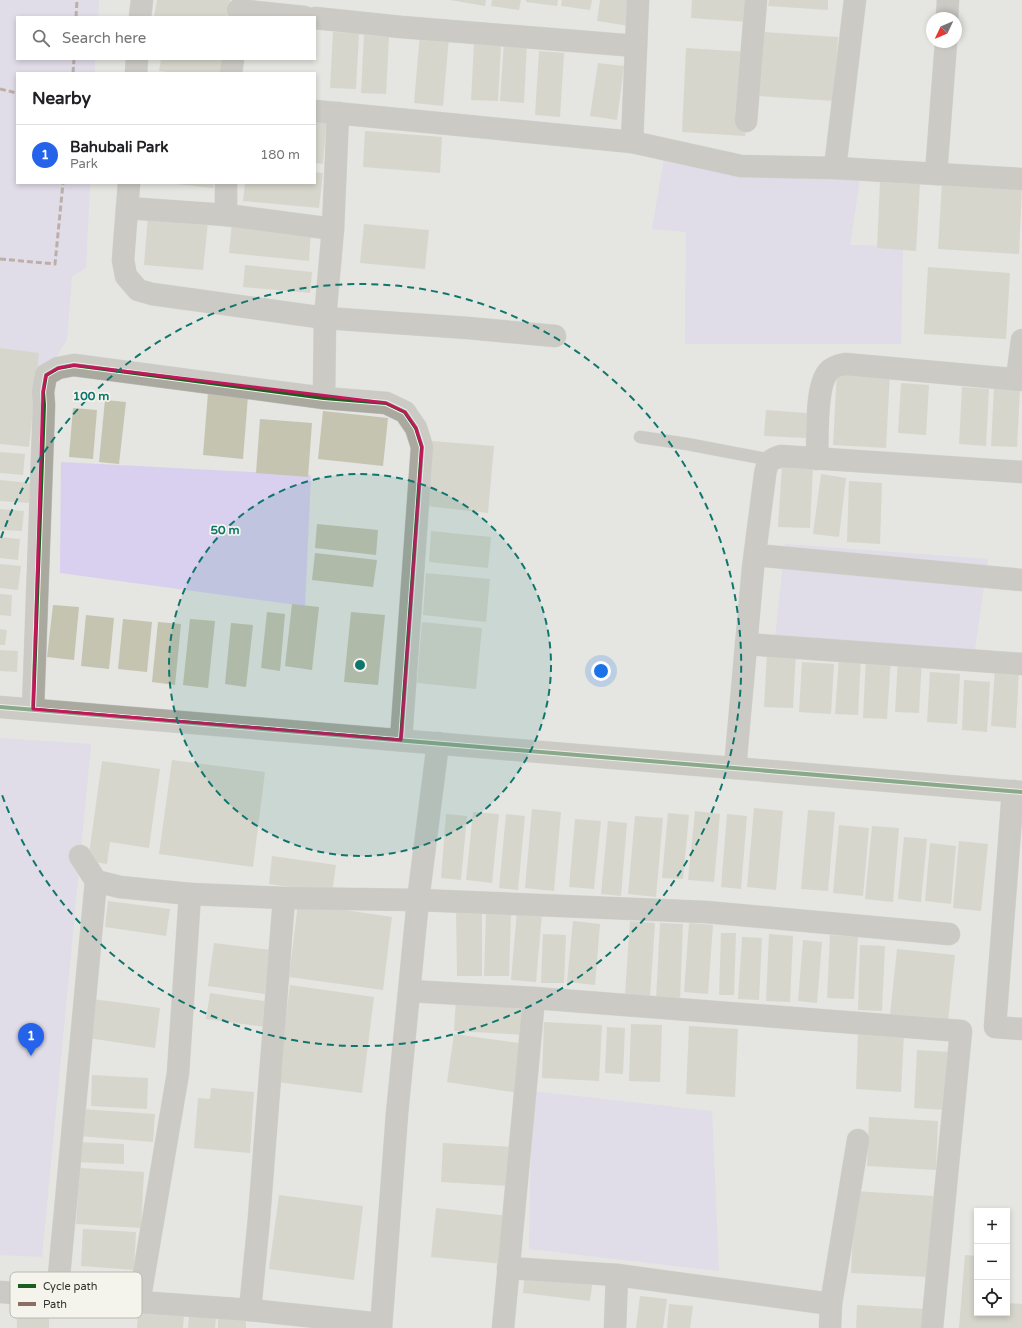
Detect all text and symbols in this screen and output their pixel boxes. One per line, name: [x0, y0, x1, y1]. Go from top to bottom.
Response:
north arrow: [926, 12, 962, 48]
search box: [16, 16, 316, 60]
icon: search: [30, 27, 52, 49]
text: Search here: [62, 29, 146, 47]
text: Nearby: [32, 88, 91, 109]
text: Bahubali Park: [70, 138, 168, 156]
text: 1: [41, 147, 49, 163]
text: 180 m: [260, 147, 300, 163]
text: Park: [70, 156, 98, 172]
text: 100 m: [73, 389, 109, 403]
text: 50 m: [210, 523, 240, 537]
centre of rings: [353, 658, 367, 672]
your location: [591, 661, 611, 681]
pin: 1: [18, 1023, 44, 1056]
map controls: [974, 1208, 1010, 1316]
button: +: [974, 1208, 1010, 1244]
button: −: [974, 1244, 1010, 1280]
legend: [10, 1272, 142, 1318]
text: Cycle path: [43, 1280, 98, 1293]
button: locate: [974, 1280, 1010, 1316]
text: Path: [43, 1298, 67, 1311]

